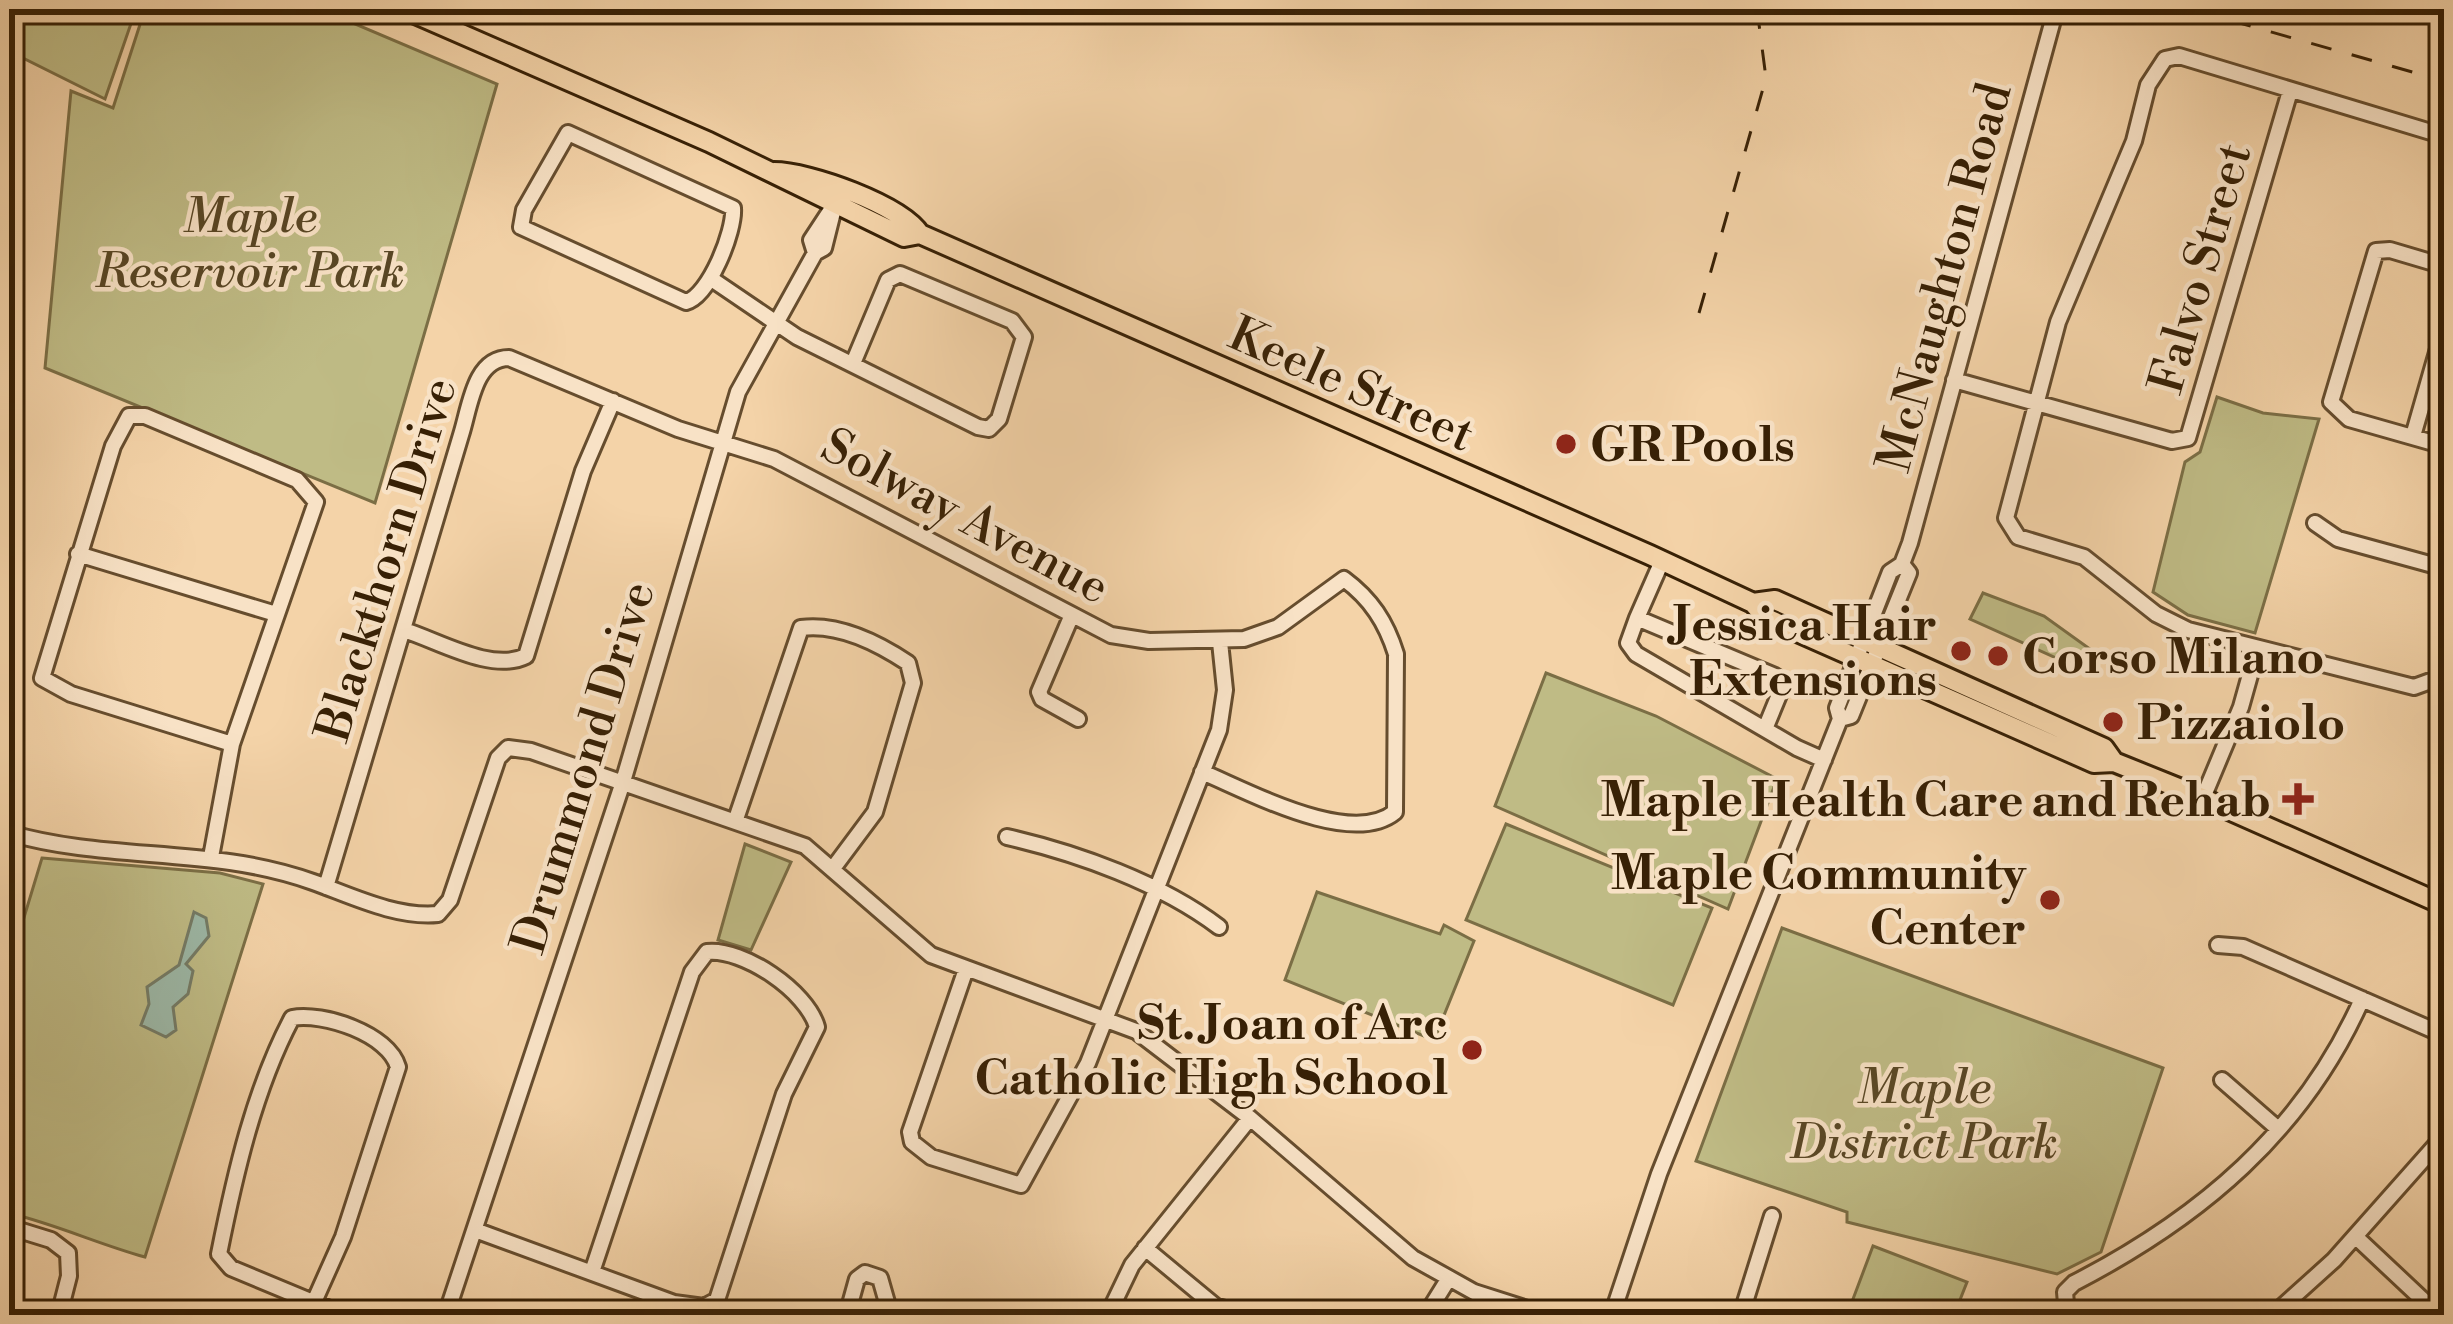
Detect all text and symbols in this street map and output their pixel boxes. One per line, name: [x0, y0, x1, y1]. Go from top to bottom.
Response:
street label: McNaughton Road: [1865, 77, 2027, 479]
street label: Falvo Street: [2138, 137, 2266, 401]
park label: Maple Reservoir Park: [94, 188, 405, 303]
street label: Keele Street: [1219, 305, 1483, 466]
street label: Blackthorn Drive: [304, 371, 472, 750]
street label: Solway Avenue: [810, 417, 1119, 619]
place label: GR Pools: [1590, 417, 1795, 477]
marker: GR Pools: [1553, 431, 1579, 457]
street label: Drummond Drive: [500, 575, 670, 961]
place label: Jessica Hair Extensions: [1666, 596, 1937, 711]
place label: Corso Milano: [2022, 629, 2325, 689]
marker: Jessica Hair Extensions: [1948, 638, 1974, 664]
marker: Corso Milano: [1985, 643, 2011, 669]
place label: Pizzaiolo: [2137, 695, 2345, 755]
marker: Pizzaiolo: [2100, 709, 2126, 735]
place label: Maple Health Care and Rehab: [1601, 772, 2271, 832]
marker: Maple Health Care and Rehab: [2282, 783, 2314, 815]
place label: Maple Community Center: [1611, 845, 2027, 960]
marker: Maple Community Center: [2037, 887, 2063, 913]
place label: St. Joan of Arc Catholic High School: [974, 995, 1448, 1110]
marker: St. Joan of Arc Catholic High School: [1459, 1037, 1485, 1063]
park label: Maple District Park: [1789, 1059, 2058, 1174]

